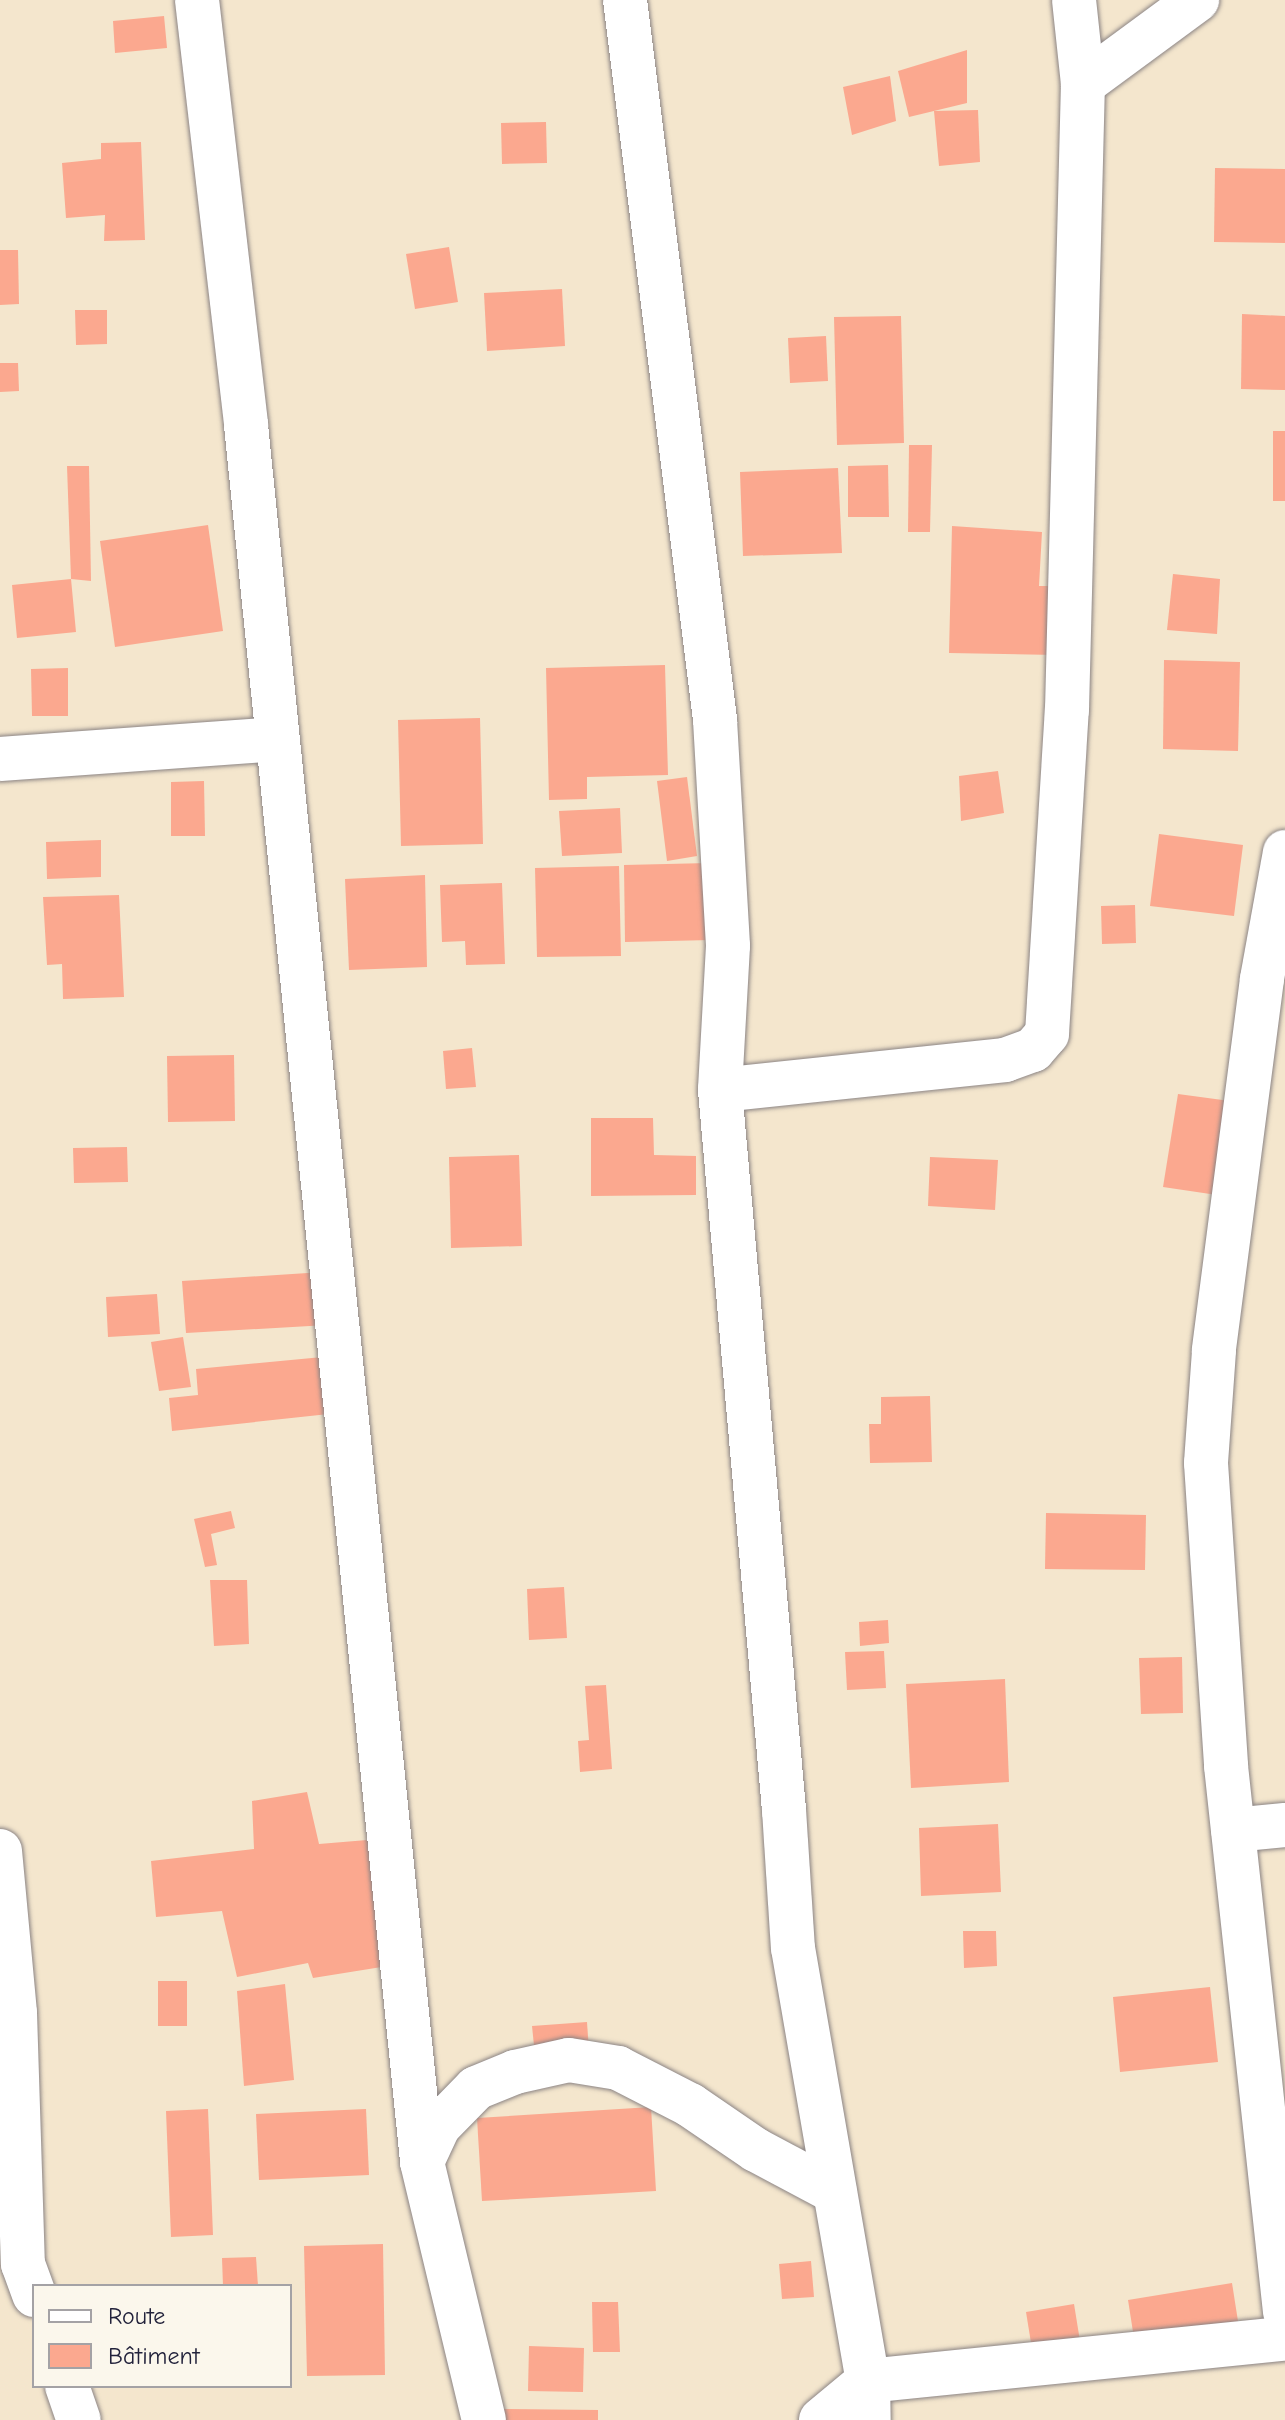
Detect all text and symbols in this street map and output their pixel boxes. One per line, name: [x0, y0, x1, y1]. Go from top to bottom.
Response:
legend: [32, 2284, 292, 2388]
text: Route: [108, 2302, 165, 2330]
text: Bâtiment: [108, 2342, 200, 2370]

